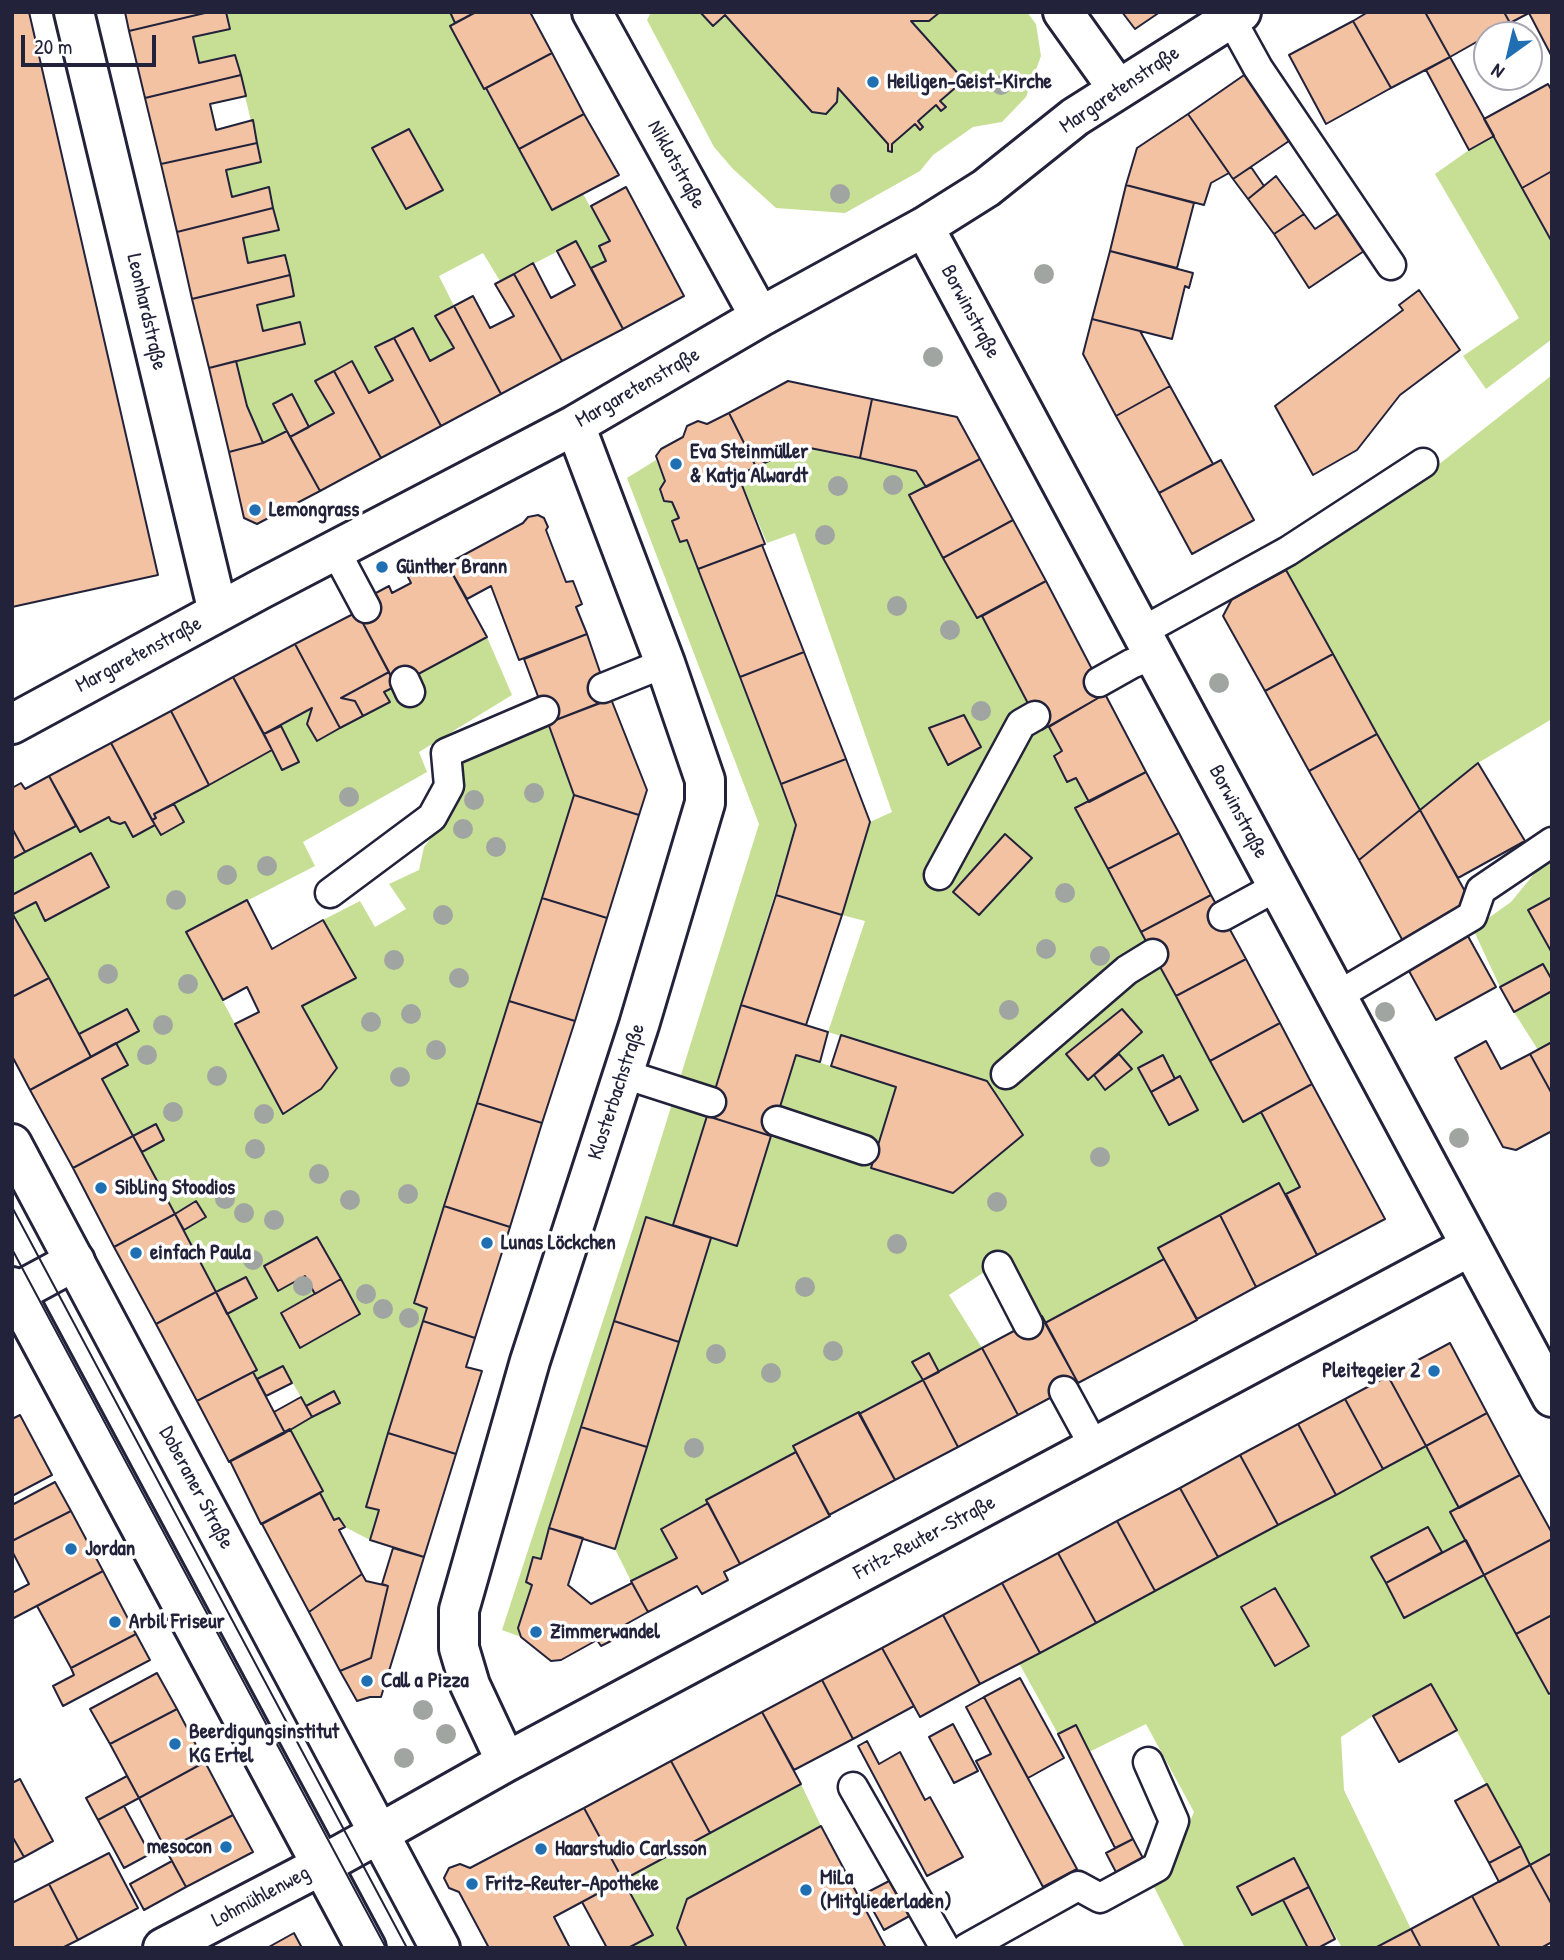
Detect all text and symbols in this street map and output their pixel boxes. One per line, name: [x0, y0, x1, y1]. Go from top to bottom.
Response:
scale bar: [24, 21, 159, 65]
north arrow: [1473, 21, 1543, 91]
text: 20 m: [34, 32, 72, 61]
street label: Margaretenstraße: [1055, 41, 1185, 139]
text: N: [1486, 58, 1509, 85]
place label: Heiligen-Geist-Kirche: [887, 69, 1052, 95]
marker: Heiligen-Geist-Kirche: [865, 74, 881, 90]
street label: Niklotstraße: [641, 116, 711, 214]
street label: Leonhardstraße: [120, 251, 172, 373]
street label: Borwinstraße: [935, 261, 1005, 363]
street label: Margaretenstraße: [572, 342, 704, 434]
place label: Eva Steinmüller & Katja Alwardt: [690, 439, 808, 489]
marker: Eva Steinmüller & Katja Alwardt: [668, 456, 684, 472]
place label: Lemongrass: [269, 497, 359, 523]
marker: Lemongrass: [247, 502, 263, 518]
place label: Günther Brann: [396, 554, 507, 580]
marker: Günther Brann: [374, 559, 390, 575]
street label: Margaretenstraße: [72, 611, 206, 699]
street label: Borwinstraße: [1203, 761, 1273, 863]
street label: Klosterbachstraße: [583, 1021, 651, 1163]
place label: Sibling Stoodios: [115, 1175, 235, 1201]
marker: Sibling Stoodios: [93, 1180, 109, 1196]
place label: Lunas Löckchen: [501, 1230, 616, 1256]
marker: Lunas Löckchen: [479, 1235, 495, 1251]
place label: einfach Paula: [150, 1240, 251, 1266]
marker: einfach Paula: [128, 1245, 144, 1261]
place label: Pleitegeier 2: [1322, 1358, 1420, 1384]
marker: Pleitegeier 2: [1426, 1363, 1442, 1379]
street label: Doberaner Straße: [153, 1422, 239, 1554]
street label: Fritz-Reuter-Straße: [850, 1490, 1000, 1586]
place label: Jordan: [85, 1536, 135, 1562]
marker: Jordan: [63, 1541, 79, 1557]
place label: Arbil Friseur: [129, 1609, 225, 1635]
marker: Arbil Friseur: [107, 1614, 123, 1630]
place label: Zimmerwandel: [550, 1619, 660, 1645]
marker: Zimmerwandel: [528, 1624, 544, 1640]
place label: Call a Pizza: [381, 1668, 469, 1694]
marker: Call a Pizza: [359, 1673, 375, 1689]
place label: Beerdigungsinstitut KG Ertel: [189, 1719, 339, 1769]
marker: Beerdigungsinstitut KG Ertel: [167, 1736, 183, 1752]
place label: mesocon: [147, 1834, 212, 1860]
place label: Haarstudio Carlsson: [555, 1836, 707, 1862]
marker: mesocon: [218, 1839, 234, 1855]
marker: Haarstudio Carlsson: [533, 1841, 549, 1857]
street label: Lohmühlenweg: [208, 1861, 314, 1933]
place label: MiLa (Mitgliederladen): [820, 1865, 952, 1915]
place label: Fritz-Reuter-Apotheke: [486, 1871, 659, 1897]
marker: Fritz-Reuter-Apotheke: [464, 1876, 480, 1892]
marker: MiLa (Mitgliederladen): [798, 1882, 814, 1898]

